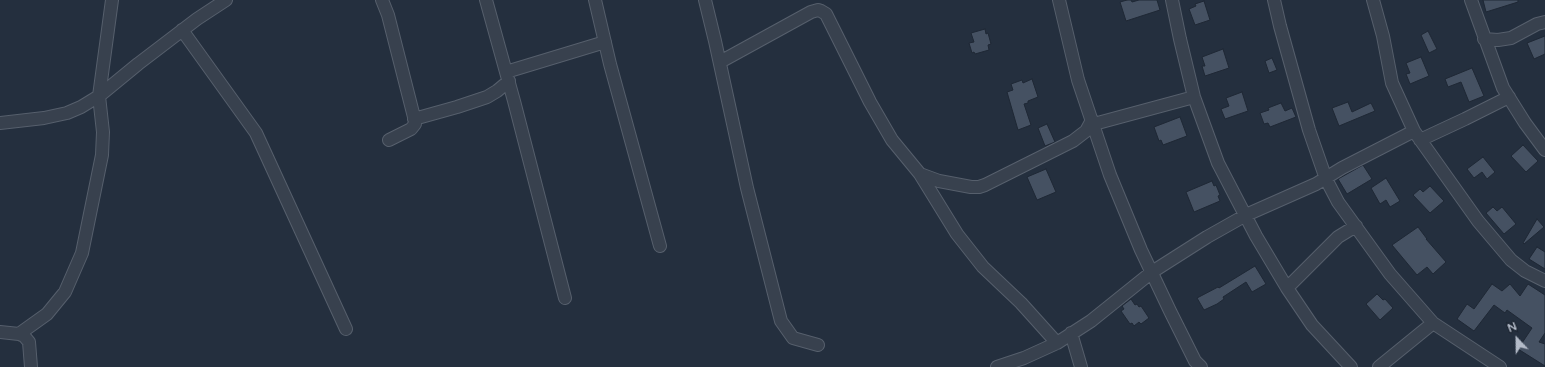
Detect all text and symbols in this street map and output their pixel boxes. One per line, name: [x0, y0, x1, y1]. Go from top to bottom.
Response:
north arrow: [1497, 319, 1537, 359]
text: N: [1506, 320, 1519, 335]

